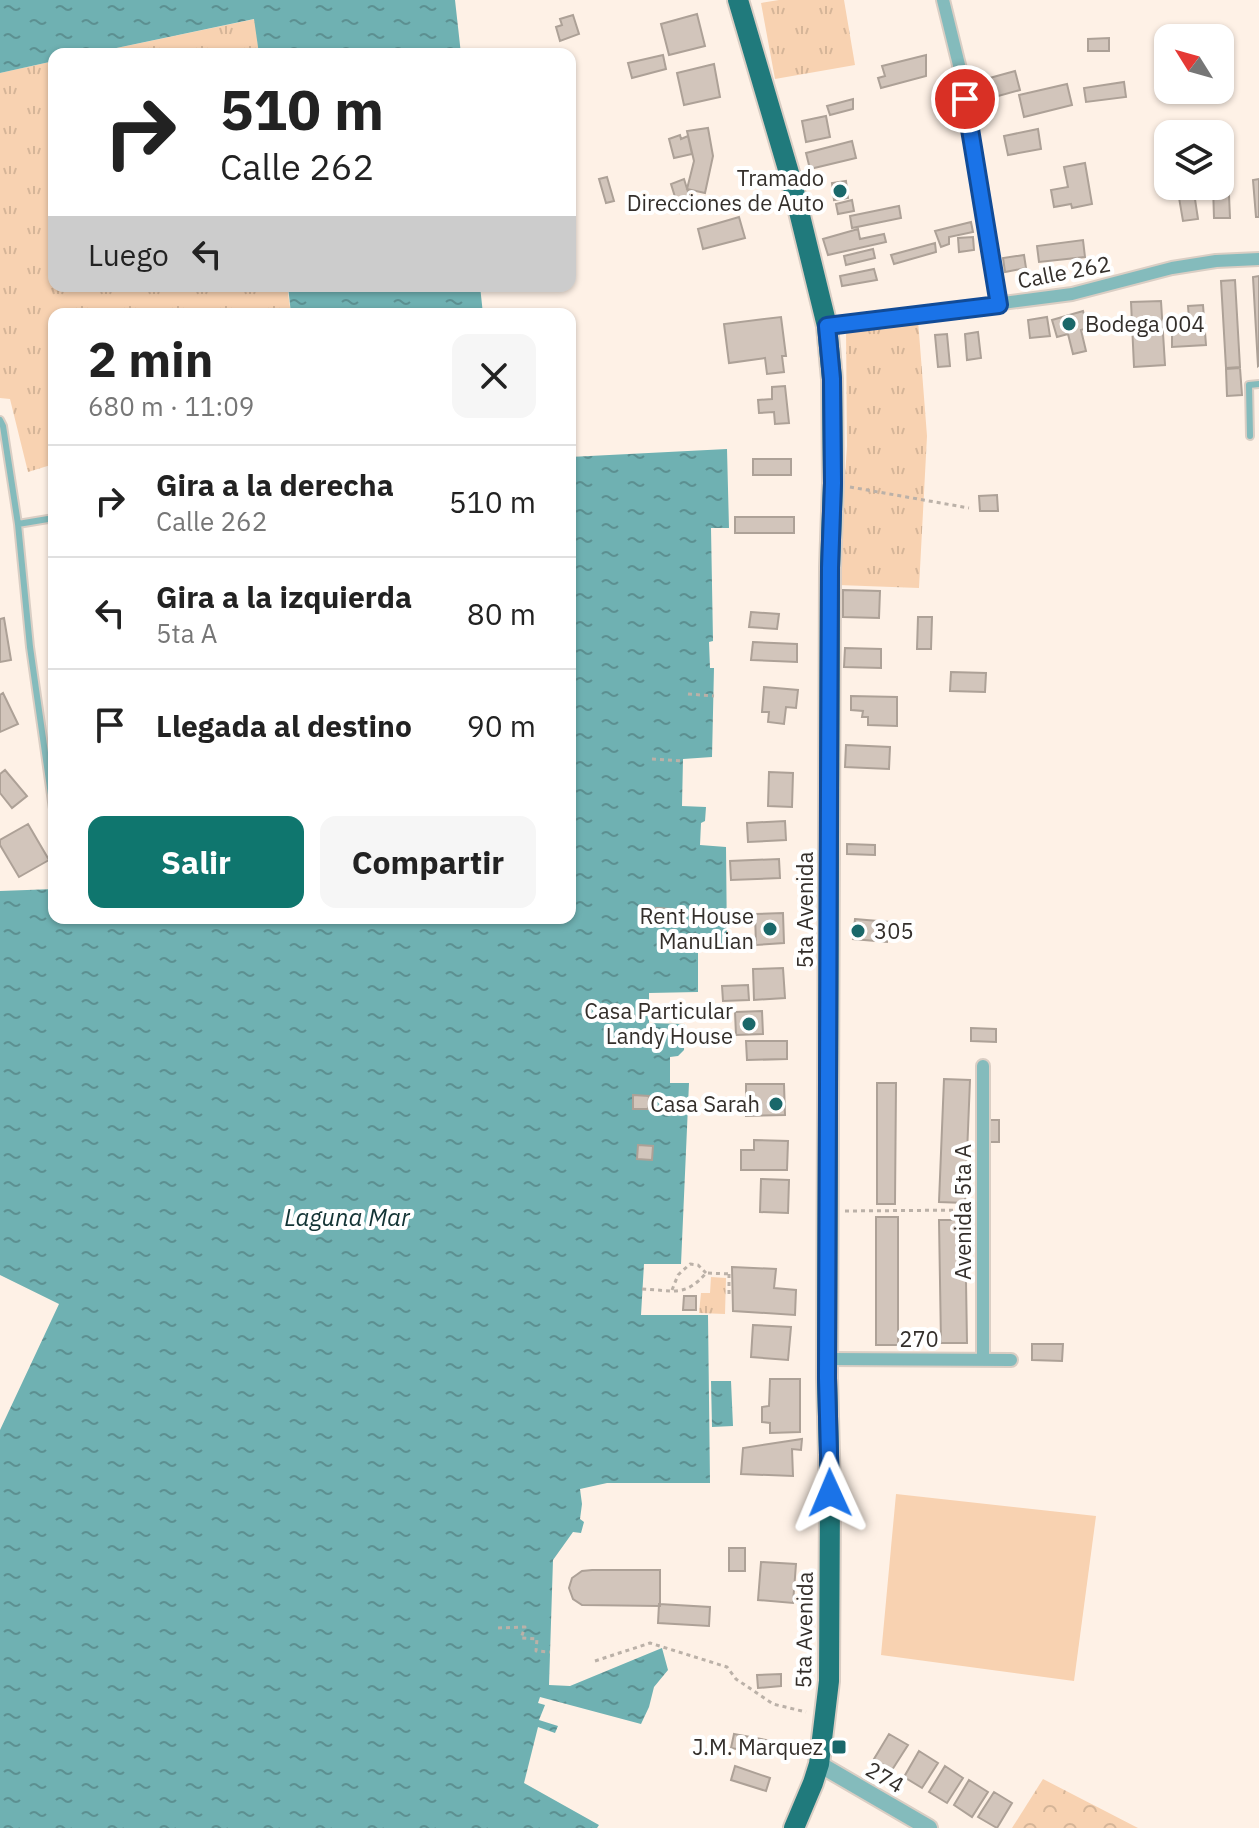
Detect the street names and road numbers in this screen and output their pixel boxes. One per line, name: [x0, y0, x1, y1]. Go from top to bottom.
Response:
street label: Calle 262: [1015, 248, 1113, 295]
street label: 5ta Avenida: [790, 851, 819, 968]
street label: Avenida 5ta A: [948, 1144, 977, 1280]
street label: 270: [899, 1324, 939, 1353]
street label: 5ta Avenida: [788, 1571, 819, 1689]
street label: 274: [861, 1754, 910, 1799]

